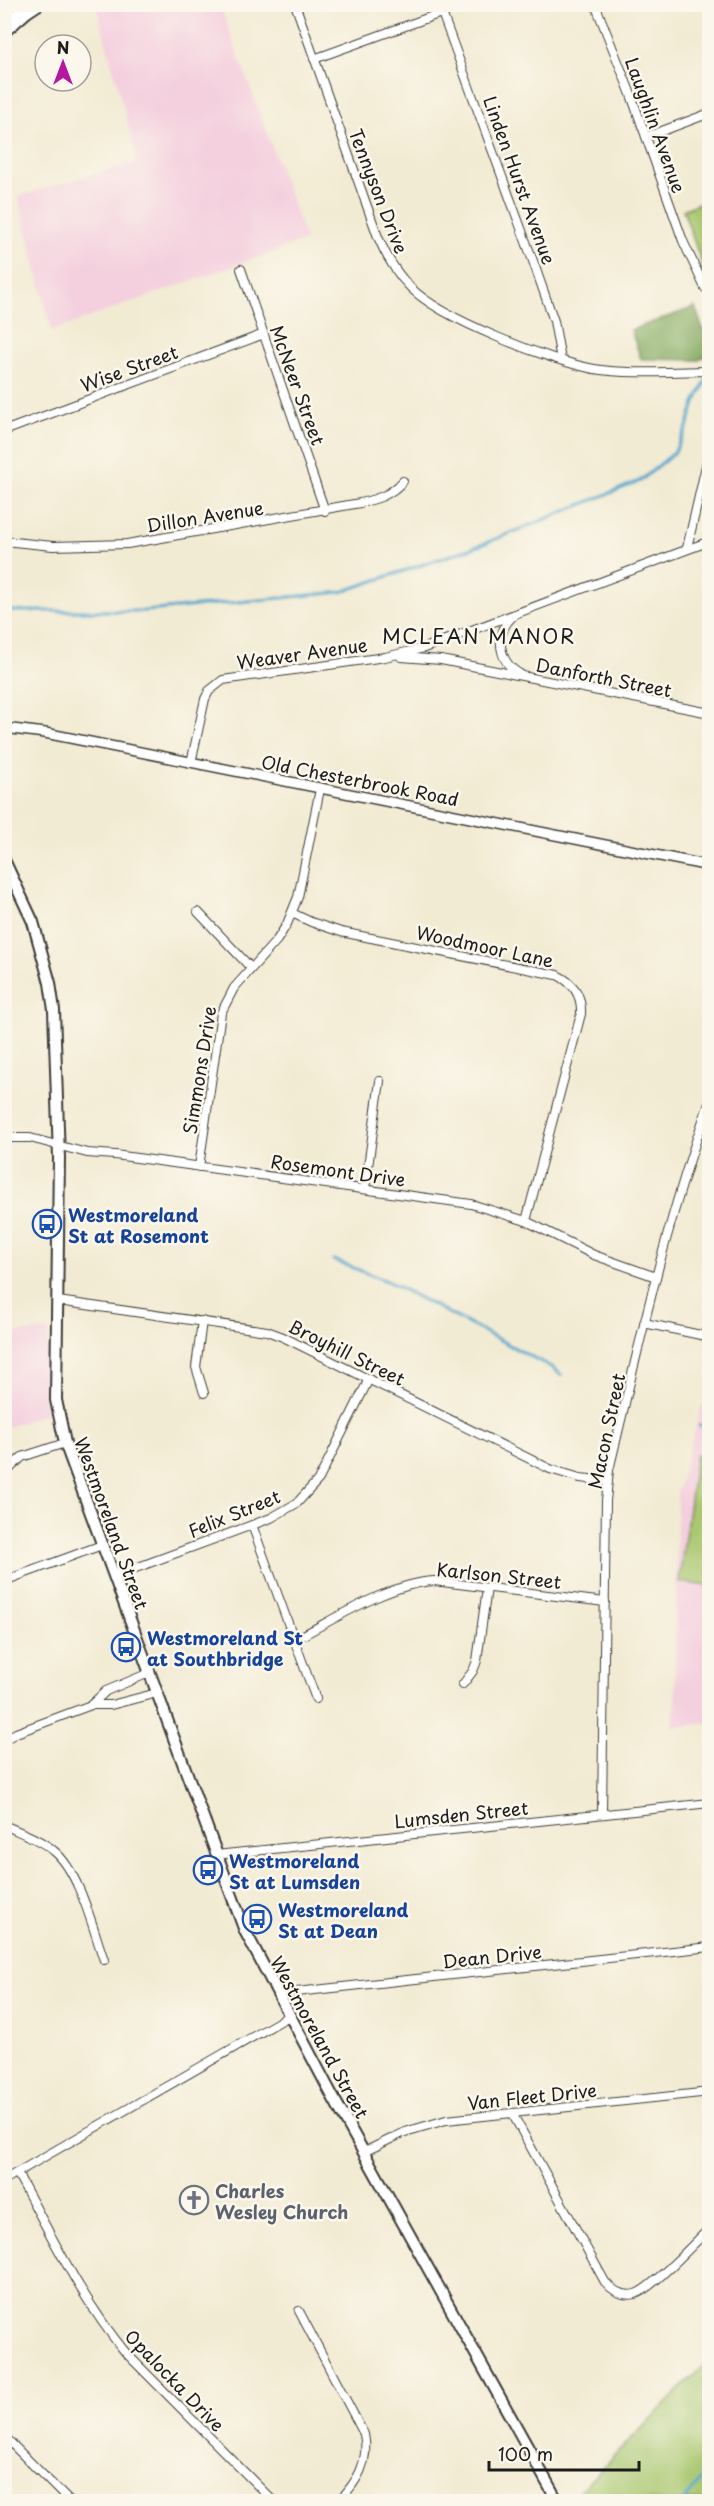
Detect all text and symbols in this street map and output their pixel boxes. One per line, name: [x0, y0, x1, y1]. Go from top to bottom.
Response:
north arrow: [33, 33, 93, 93]
text: N: [57, 35, 69, 59]
street label: Laughlin Avenue: [619, 53, 693, 197]
street label: Linden Hurst Avenue: [477, 92, 563, 268]
street label: Tennyson Drive: [343, 125, 415, 257]
street label: McNeer Street: [264, 321, 332, 449]
street label: Wise Street: [77, 338, 181, 398]
street label: Dillon Avenue: [144, 493, 266, 539]
district label: MCLEAN MANOR: [382, 621, 576, 651]
street label: Weaver Avenue: [235, 630, 369, 676]
street label: Danforth Street: [534, 651, 674, 703]
street label: Old Chesterbrook Road: [259, 748, 461, 812]
street label: Woodmoor Lane: [414, 918, 556, 974]
street label: Simmons Drive: [176, 1004, 222, 1136]
street label: Rosemont Drive: [269, 1147, 407, 1193]
place label: Westmoreland St at Rosemont: [68, 1201, 209, 1249]
bus stop icon: Westmoreland St at Rosemont: [31, 1208, 63, 1240]
street label: Broyhill Street: [284, 1312, 410, 1392]
street label: Macon Street: [581, 1371, 631, 1491]
street label: Westmoreland Street: [68, 1433, 156, 1613]
street label: Felix Street: [184, 1482, 284, 1544]
street label: Karlson Street: [435, 1555, 563, 1595]
place label: Westmoreland St at Southbridge: [147, 1624, 304, 1672]
bus stop icon: Westmoreland St at Southbridge: [110, 1631, 142, 1663]
street label: Lumsden Street: [393, 1794, 529, 1834]
place label: Westmoreland St at Lumsden: [229, 1847, 360, 1895]
bus stop icon: Westmoreland St at Lumsden: [192, 1854, 224, 1886]
place label: Westmoreland St at Dean: [278, 1896, 409, 1944]
bus stop icon: Westmoreland St at Dean: [241, 1903, 273, 1935]
street label: Dean Drive: [441, 1937, 543, 1975]
street label: Westmoreland Street: [264, 1951, 376, 2123]
street label: Van Fleet Drive: [466, 2076, 598, 2116]
place label: Charles Wesley Church: [215, 2177, 348, 2225]
church icon: Charles Wesley Church: [178, 2184, 210, 2216]
street label: Opalocka Drive: [119, 2323, 231, 2437]
scale bar: [489, 2434, 639, 2472]
text: 100 m: [498, 2440, 553, 2467]

